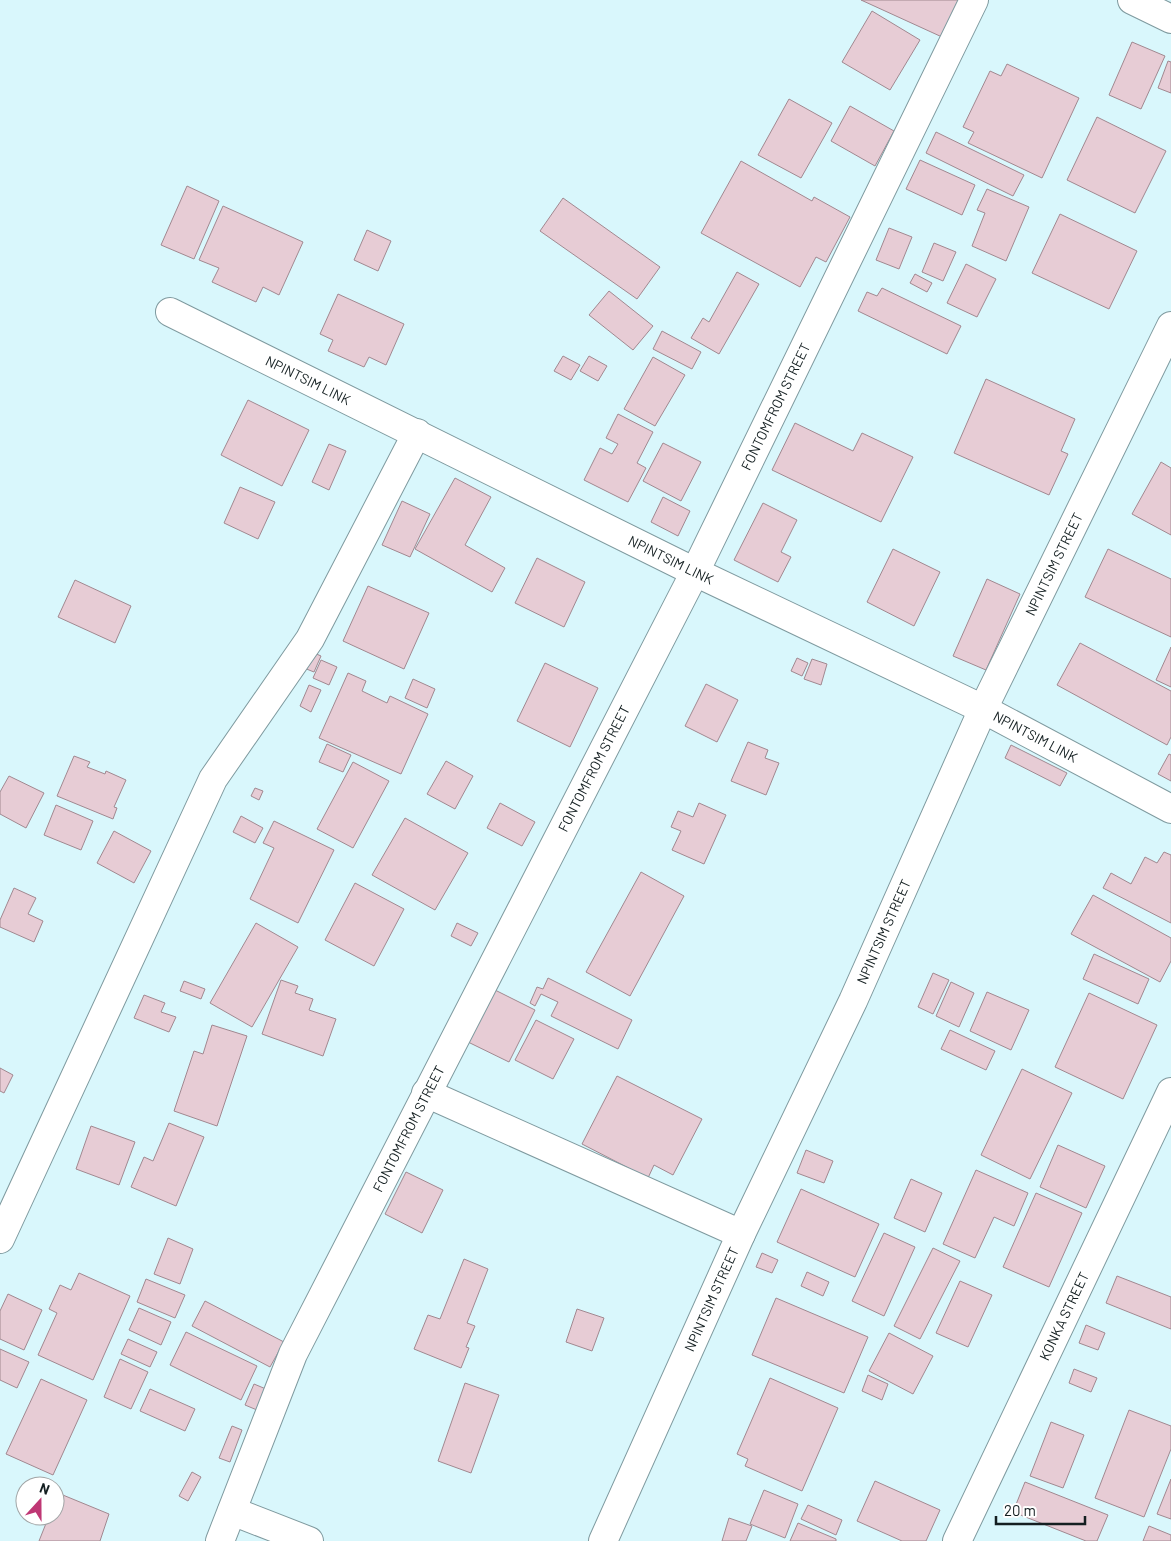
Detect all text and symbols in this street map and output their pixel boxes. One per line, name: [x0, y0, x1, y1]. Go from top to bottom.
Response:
street label: FONTOMFROM STREET: [737, 340, 813, 473]
street label: NPINTSIM LINK: [263, 352, 354, 408]
street label: NPINTSIM STREET: [1021, 510, 1086, 618]
street label: NPINTSIM LINK: [626, 531, 717, 588]
street label: FONTOMFROM STREET: [554, 702, 633, 834]
street label: NPINTSIM LINK: [991, 707, 1081, 766]
street label: NPINTSIM STREET: [853, 877, 914, 986]
street label: FONTOMFROM STREET: [369, 1063, 448, 1194]
street label: NPINTSIM STREET: [680, 1244, 742, 1354]
street label: KONKA STREET: [1035, 1269, 1092, 1363]
north arrow: [15, 1476, 65, 1526]
text: N: [37, 1479, 52, 1498]
scale bar: [996, 1494, 1085, 1526]
text: 20 m: [1004, 1501, 1036, 1519]

